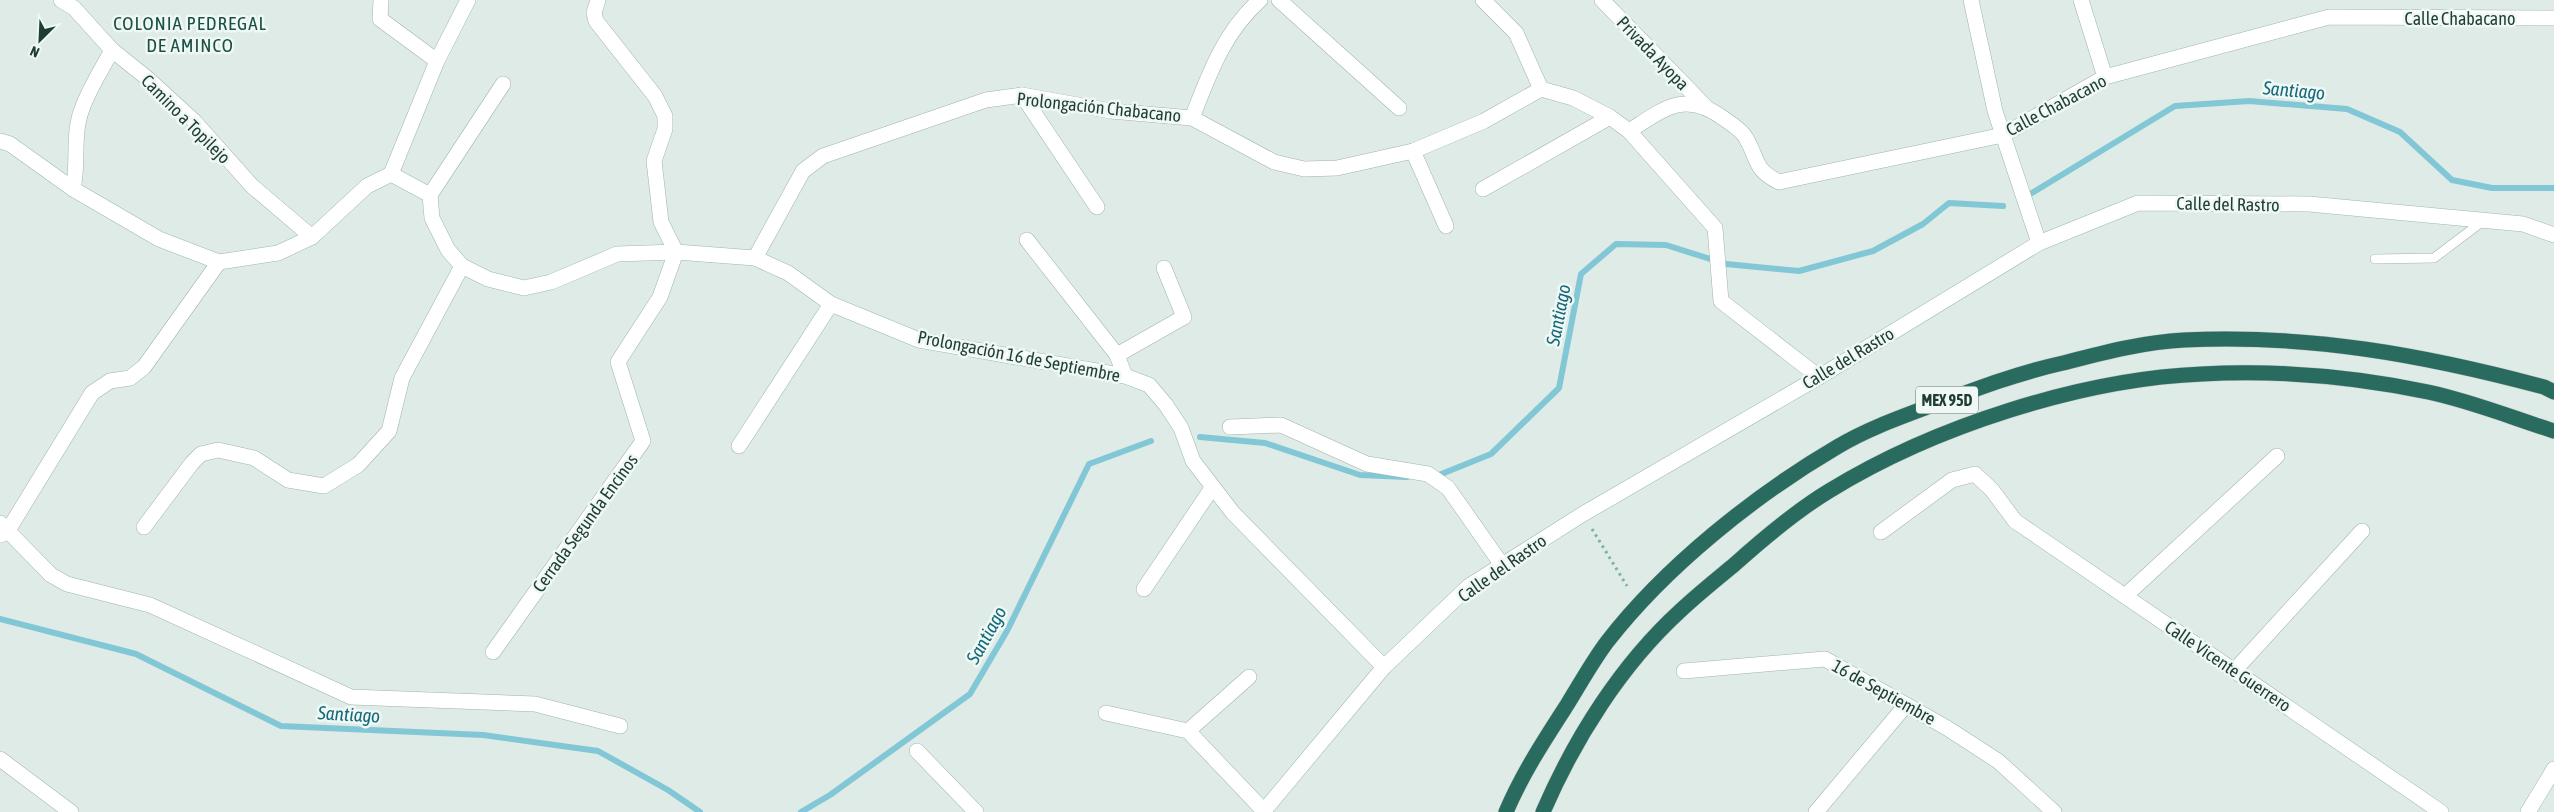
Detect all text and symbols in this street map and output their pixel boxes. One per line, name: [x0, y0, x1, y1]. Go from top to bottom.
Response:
street label: Calle Chabacano: [2405, 8, 2515, 29]
district label: COLONIA PEDREGAL DE AMINCO: [113, 12, 267, 56]
street label: Privada Ayopa: [1613, 12, 1693, 94]
north arrow: [15, 15, 65, 65]
text: N: [28, 43, 42, 61]
street label: Camino a Topilejo: [137, 70, 235, 168]
street label: Calle Chabacano: [2002, 70, 2110, 140]
water label: Santiago: [2261, 76, 2326, 104]
street label: Prolongación Chabacano: [1016, 88, 1182, 126]
street label: Calle del Rastro: [2176, 193, 2280, 215]
water label: Santiago: [1541, 282, 1575, 349]
street label: Calle del Rastro: [1798, 322, 1898, 394]
street label: Prolongación 16 de Septiembre: [916, 326, 1122, 386]
road number: MEX 95D: [1916, 386, 1978, 414]
street label: Cerrada Segunda Encinos: [528, 450, 642, 596]
street label: Calle del Rastro: [1454, 530, 1550, 606]
water label: Santiago: [961, 602, 1011, 668]
street label: Calle Vicente Guerrero: [2161, 616, 2295, 716]
street label: 16 de Septiembre: [1828, 655, 1940, 729]
water label: Santiago: [316, 701, 381, 727]

